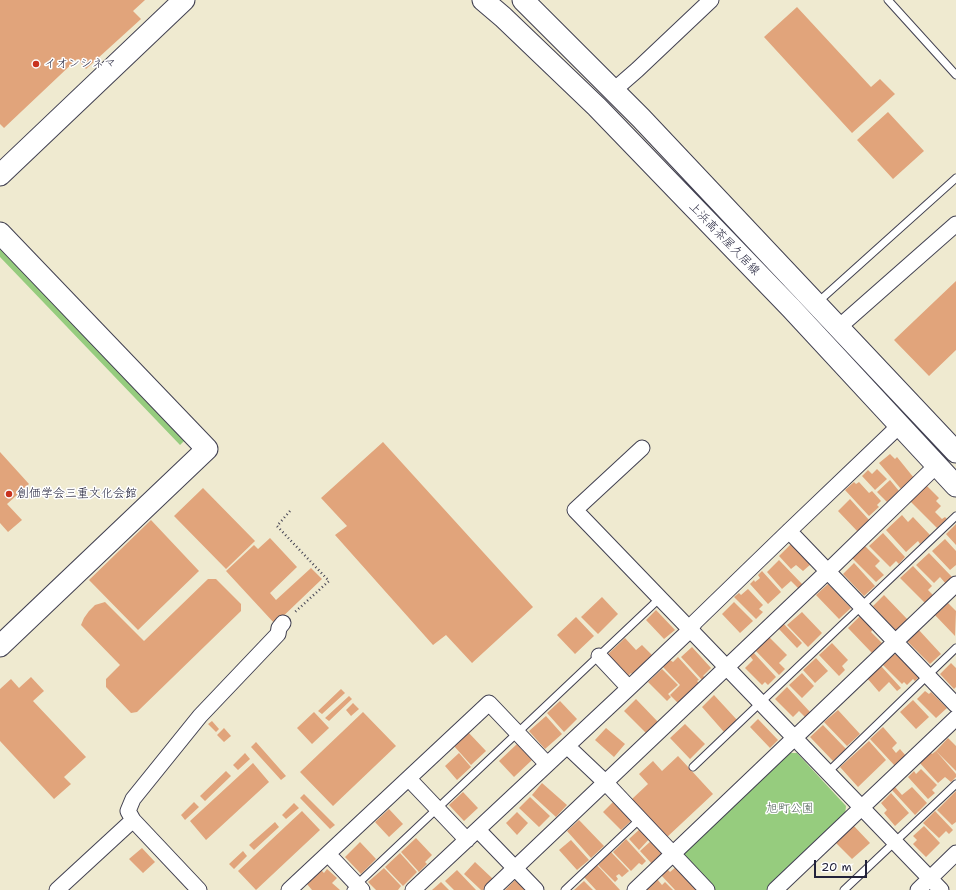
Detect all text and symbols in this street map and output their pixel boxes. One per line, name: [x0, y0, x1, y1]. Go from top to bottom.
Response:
place label: イオンシネマ: [44, 57, 116, 71]
marker: イオンシネマ: [31, 59, 41, 69]
street label: 上浜高茶屋久居線: [685, 199, 763, 279]
place label: 創価学会三重文化会館: [17, 487, 137, 501]
marker: 創価学会三重文化会館: [4, 489, 14, 499]
park label: 旭町公園: [766, 802, 814, 816]
scale bar: [816, 852, 869, 878]
text: 20 m: [821, 859, 852, 875]

